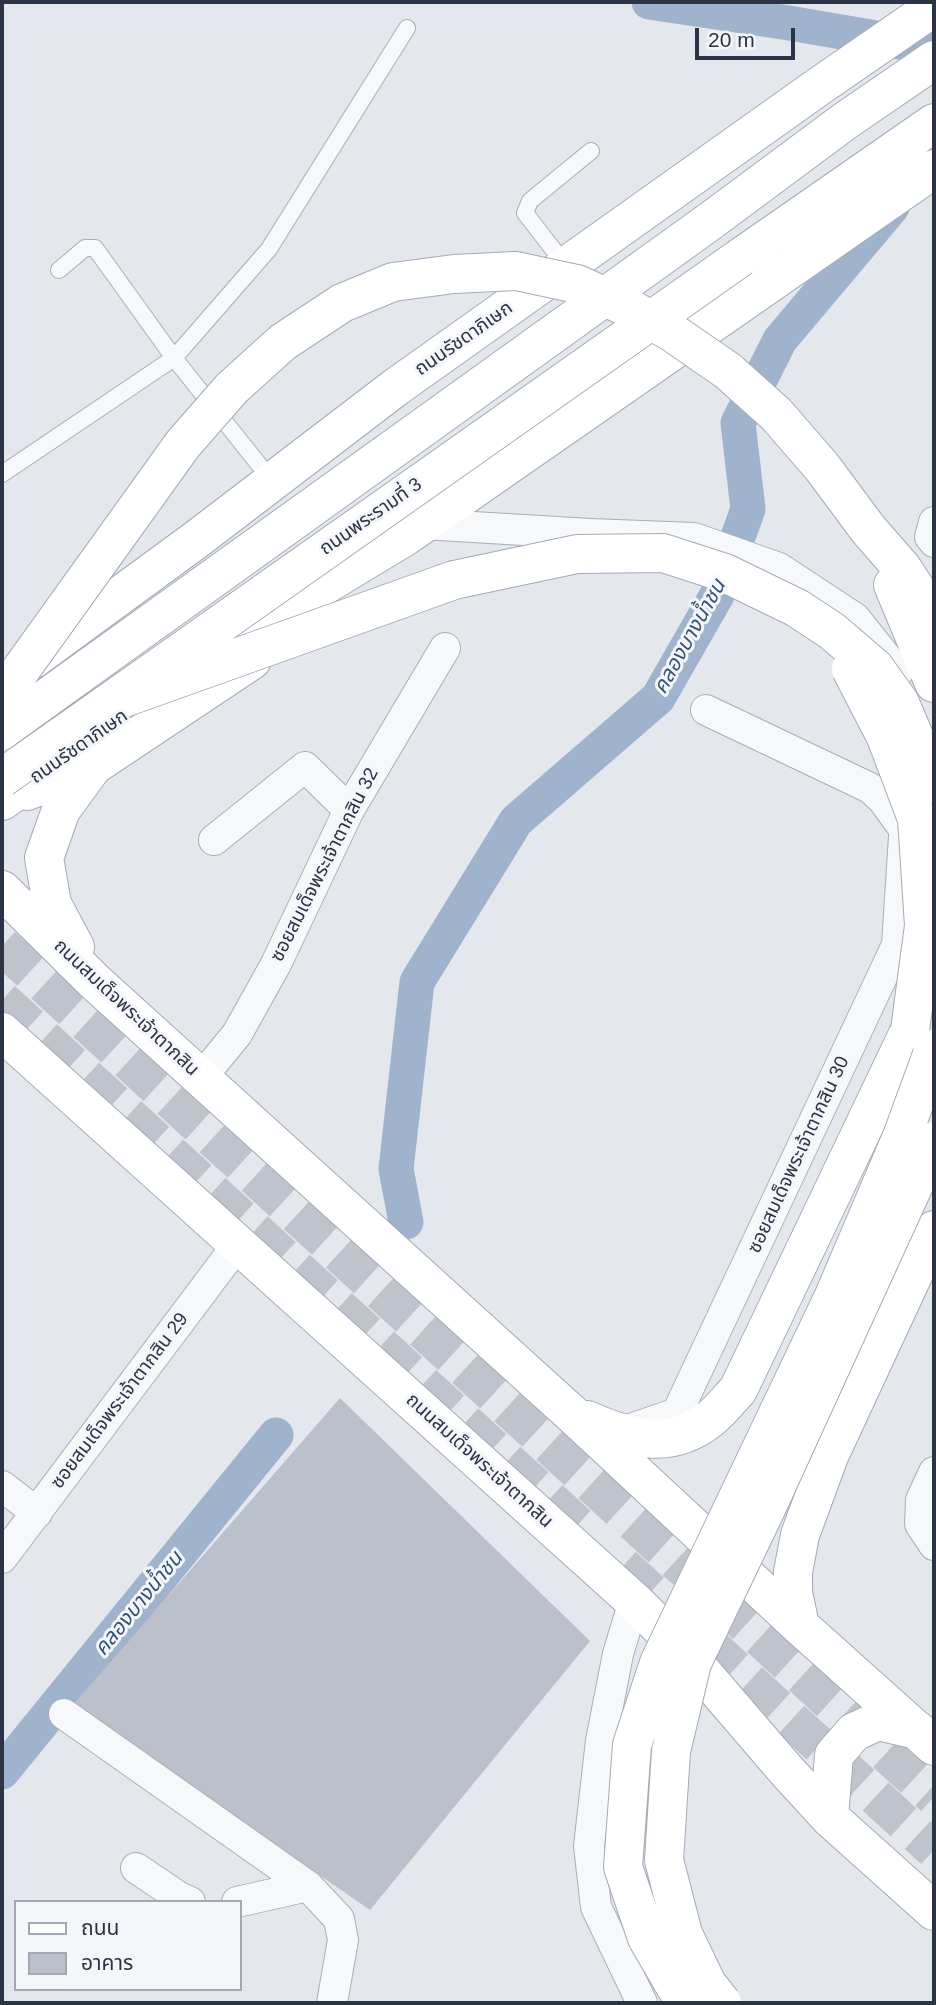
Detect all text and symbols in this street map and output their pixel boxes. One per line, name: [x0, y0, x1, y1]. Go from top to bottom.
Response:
scale bar: [698, 14, 798, 58]
text: 20 m: [708, 28, 755, 51]
street label: ถนนรัชดาภิเษก: [411, 297, 517, 381]
street label: ถนนพระรามที่ 3: [315, 473, 427, 561]
water label: คลองบางน้ำชน: [648, 576, 732, 698]
street label: ถนนรัชดาภิเษก: [26, 705, 132, 789]
street label: ซอยสมเด็จพระเจ้าตากสิน 32: [266, 764, 384, 966]
street label: ถนนสมเด็จพระเจ้าตากสิน: [49, 935, 203, 1081]
street label: ซอยสมเด็จพระเจ้าตากสิน 30: [743, 1053, 855, 1257]
street label: ซอยสมเด็จพระเจ้าตากสิน 29: [46, 1309, 194, 1493]
street label: ถนนสมเด็จพระเจ้าตากสิน: [401, 1389, 557, 1533]
water label: คลองบางน้ำชน: [89, 1547, 189, 1661]
legend: [14, 1900, 242, 1991]
text: ถนน: [81, 1916, 119, 1939]
text: อาคาร: [81, 1951, 133, 1974]

